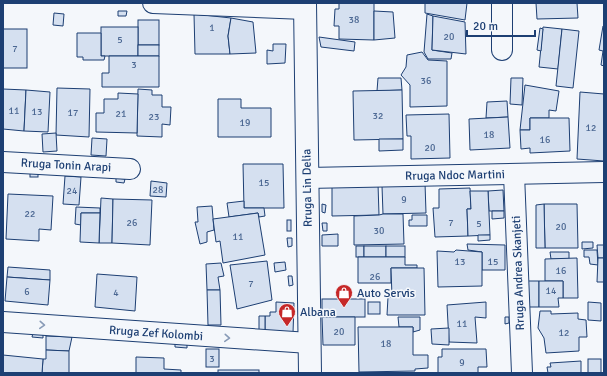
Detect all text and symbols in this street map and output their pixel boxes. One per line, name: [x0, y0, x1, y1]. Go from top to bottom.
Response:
scale bar: [467, 12, 535, 38]
house number: 38: [349, 14, 359, 26]
text: 20 m: [473, 19, 498, 34]
house number: 1: [209, 22, 215, 34]
house number: 20: [444, 31, 454, 43]
house number: 5: [117, 34, 123, 46]
house number: 7: [12, 43, 18, 55]
house number: 3: [131, 59, 137, 71]
house number: 36: [421, 75, 431, 87]
house number: 11: [9, 105, 19, 117]
house number: 13: [32, 106, 42, 118]
house number: 17: [68, 107, 78, 119]
house number: 21: [116, 108, 126, 120]
house number: 32: [373, 110, 383, 122]
house number: 23: [149, 111, 159, 123]
house number: 19: [240, 117, 250, 129]
house number: 12: [586, 122, 596, 134]
house number: 18: [484, 129, 494, 141]
house number: 16: [540, 134, 550, 146]
house number: 20: [425, 142, 435, 154]
street label: Rruga Lin Delia: [299, 149, 316, 227]
street label: Rruga Tonin Arapi: [20, 156, 112, 175]
street label: Rruga Ndoc Martini: [405, 167, 505, 184]
house number: 15: [259, 177, 269, 189]
house number: 28: [153, 184, 163, 196]
house number: 24: [67, 185, 78, 197]
house number: 9: [401, 194, 407, 206]
house number: 22: [25, 208, 35, 220]
street label: Rruga Andrea Skanjeti: [509, 215, 528, 331]
house number: 26: [127, 217, 137, 229]
house number: 7: [448, 217, 454, 229]
house number: 5: [476, 218, 482, 230]
house number: 20: [556, 221, 566, 233]
house number: 30: [374, 225, 384, 237]
house number: 11: [233, 231, 243, 243]
house number: 13: [455, 256, 465, 268]
house number: 15: [488, 256, 498, 268]
house number: 16: [556, 265, 566, 277]
house number: 26: [370, 271, 380, 283]
house number: 7: [248, 278, 254, 290]
shop icon: Auto Servis: [334, 283, 354, 308]
house number: 14: [546, 285, 557, 297]
house number: 6: [24, 286, 30, 298]
place label: Auto Servis: [357, 286, 415, 301]
house number: 4: [113, 287, 119, 299]
shop icon: Albana: [277, 302, 297, 327]
place label: Albana: [300, 305, 336, 320]
house number: 11: [457, 318, 467, 330]
one-way arrow: [39, 321, 45, 329]
street label: Rruga Zef Kolombi: [108, 323, 204, 344]
house number: 20: [334, 326, 344, 338]
house number: 12: [559, 327, 569, 339]
one-way arrow: [224, 333, 231, 342]
house number: 18: [381, 338, 391, 350]
house number: 3: [209, 353, 215, 365]
house number: 9: [459, 357, 465, 369]

